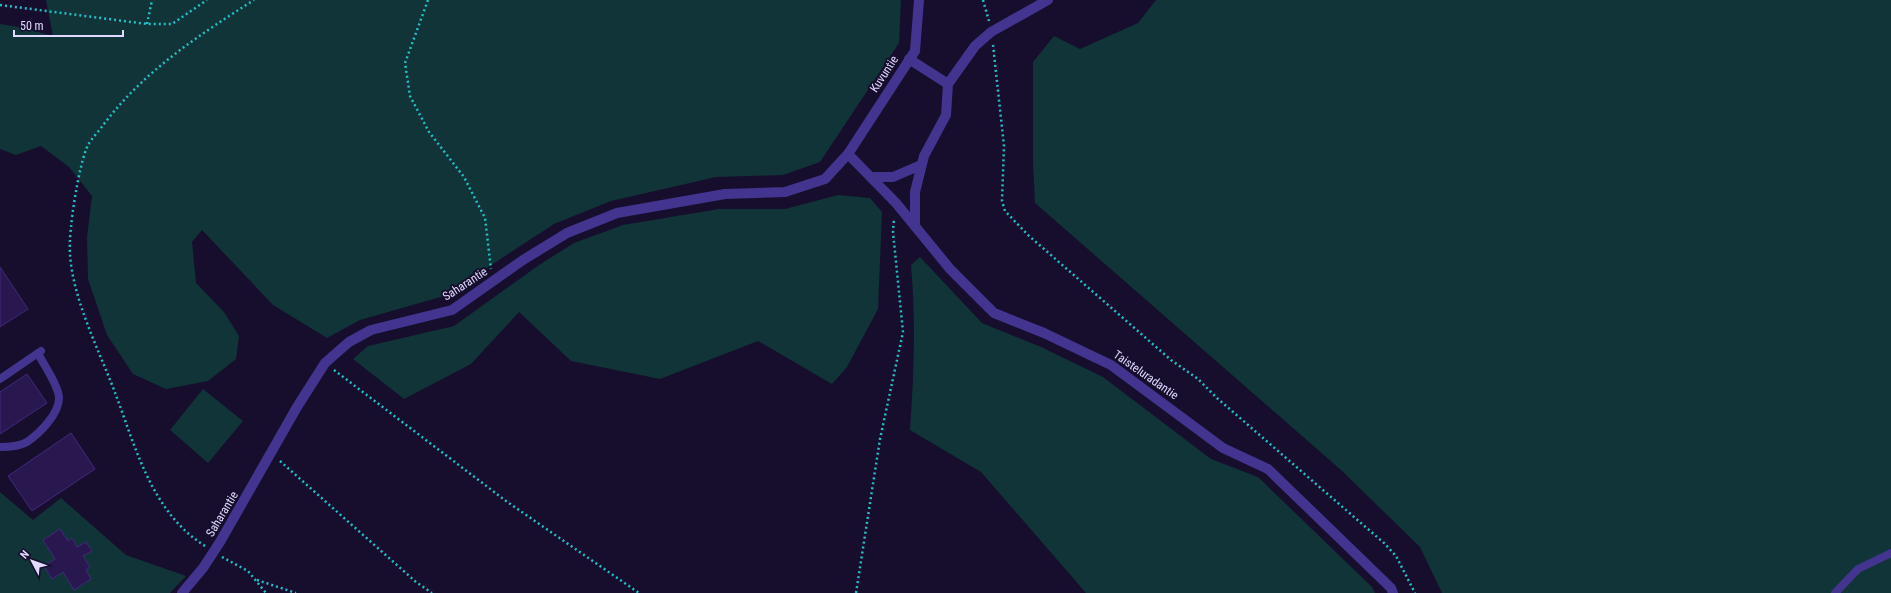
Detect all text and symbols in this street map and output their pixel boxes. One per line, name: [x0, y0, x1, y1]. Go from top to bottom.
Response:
scale bar: [14, 12, 123, 38]
text: 50 m: [20, 19, 44, 33]
street label: Kuvuntie: [867, 53, 901, 95]
street label: Saharantie: [440, 264, 490, 304]
street label: Taisteluradantie: [1111, 347, 1181, 403]
street label: Saharantie: [203, 488, 241, 539]
north arrow: [12, 541, 52, 581]
text: N: [18, 548, 32, 562]

